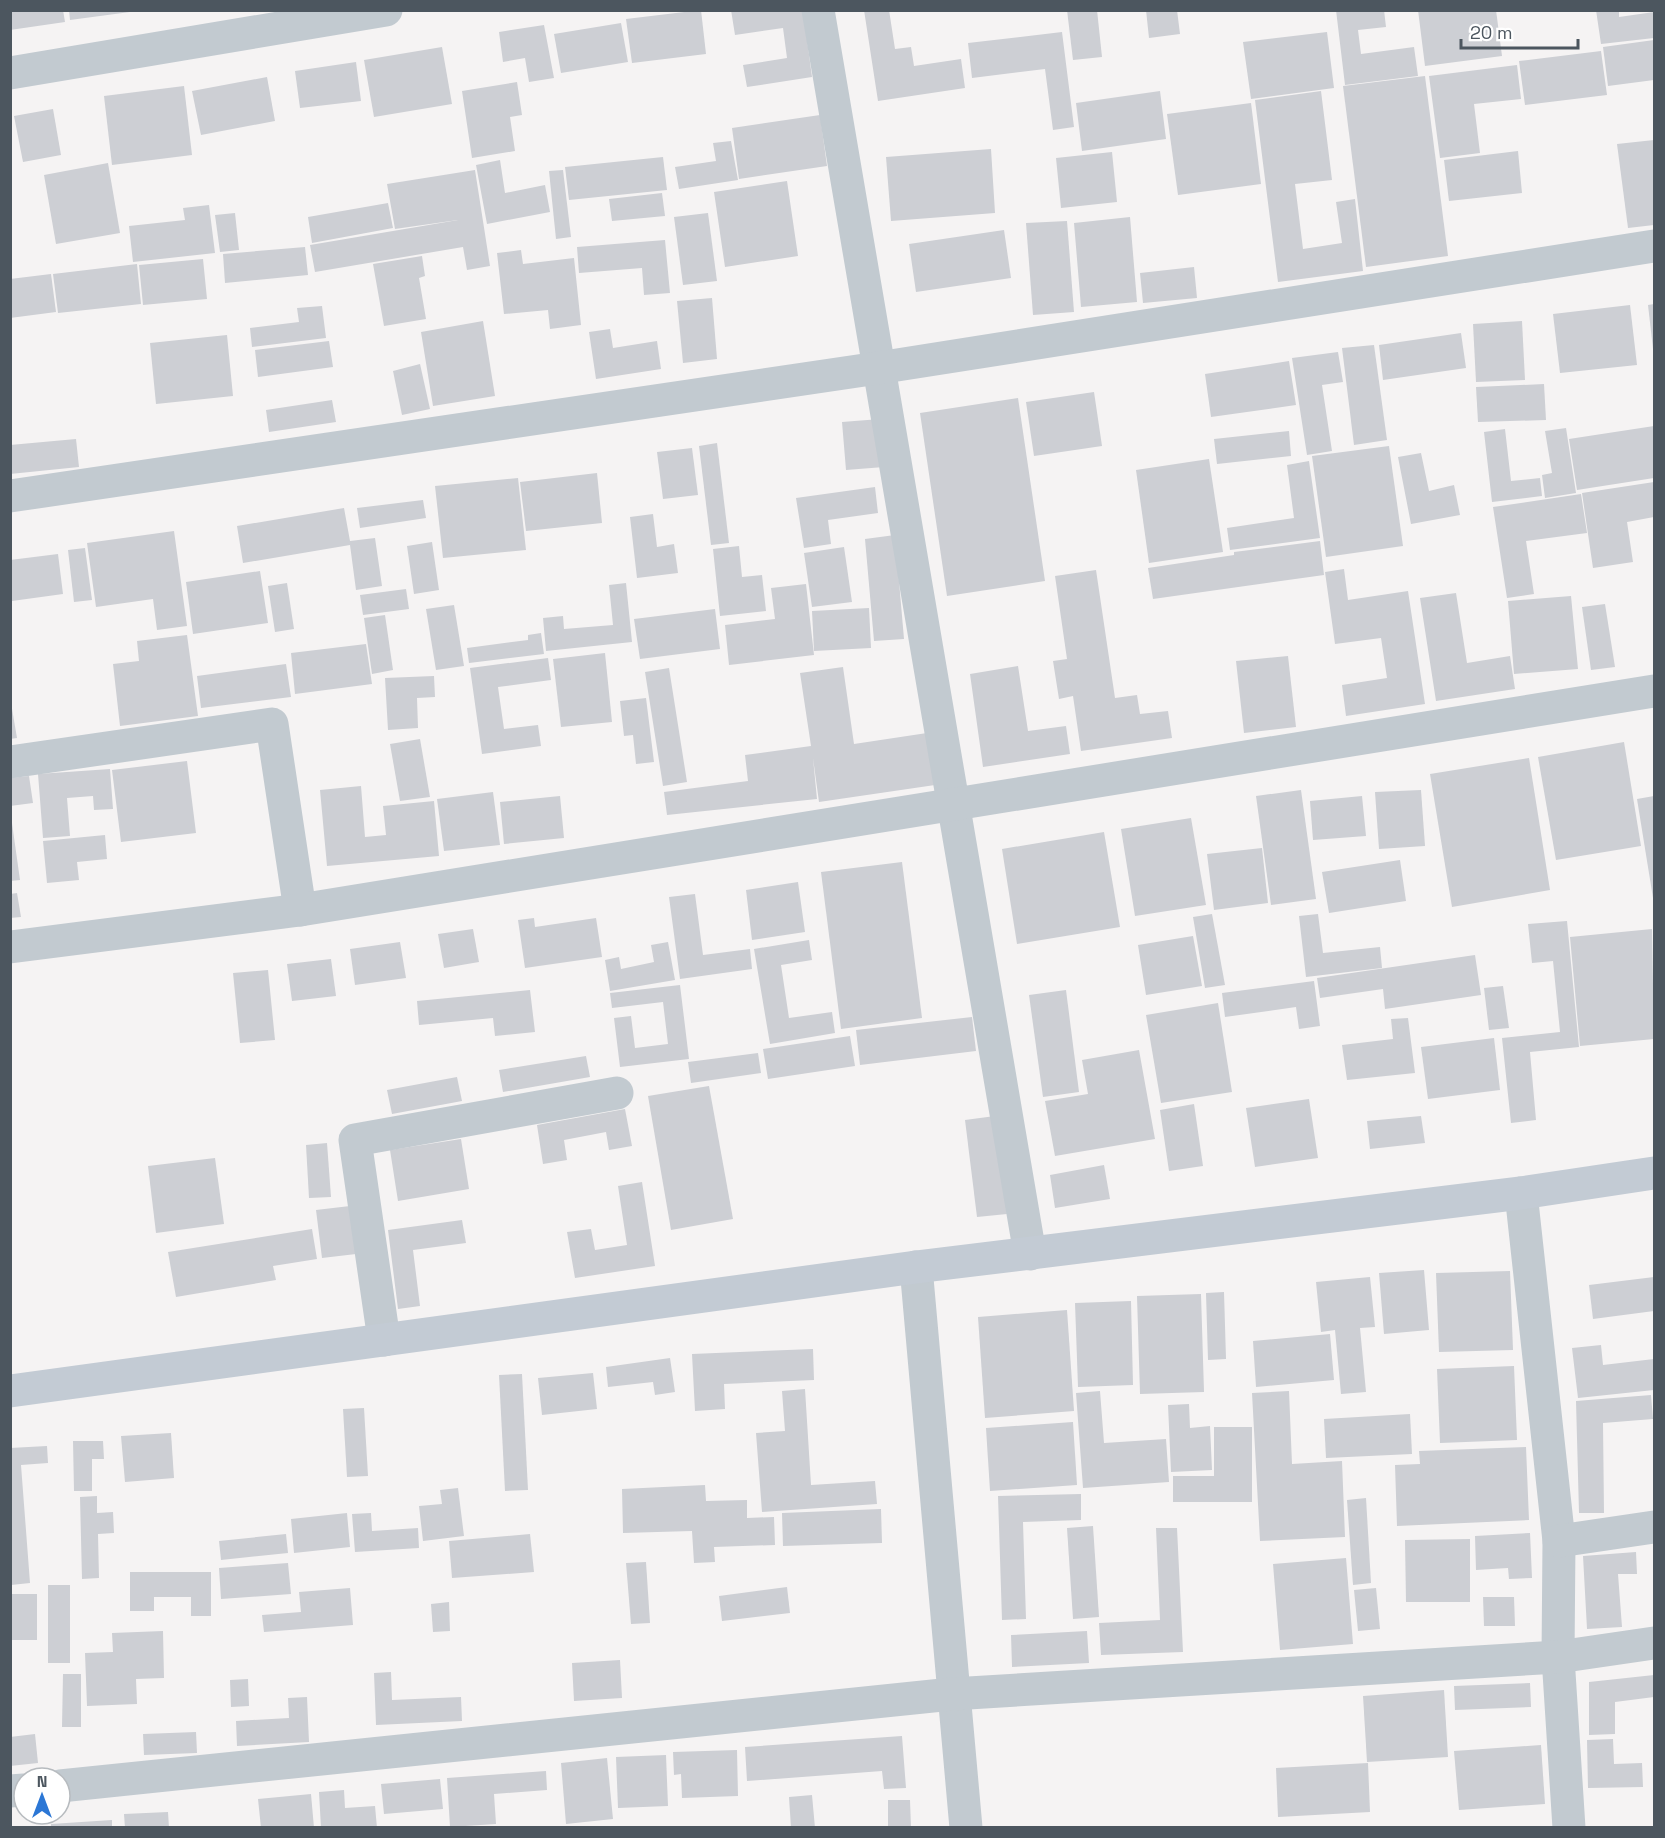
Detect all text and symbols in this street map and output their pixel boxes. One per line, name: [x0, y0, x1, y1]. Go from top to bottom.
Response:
scale bar: [1461, 12, 1578, 50]
text: 20 m: [1470, 21, 1513, 44]
north arrow: [12, 1766, 72, 1826]
text: N: [37, 1771, 47, 1792]

